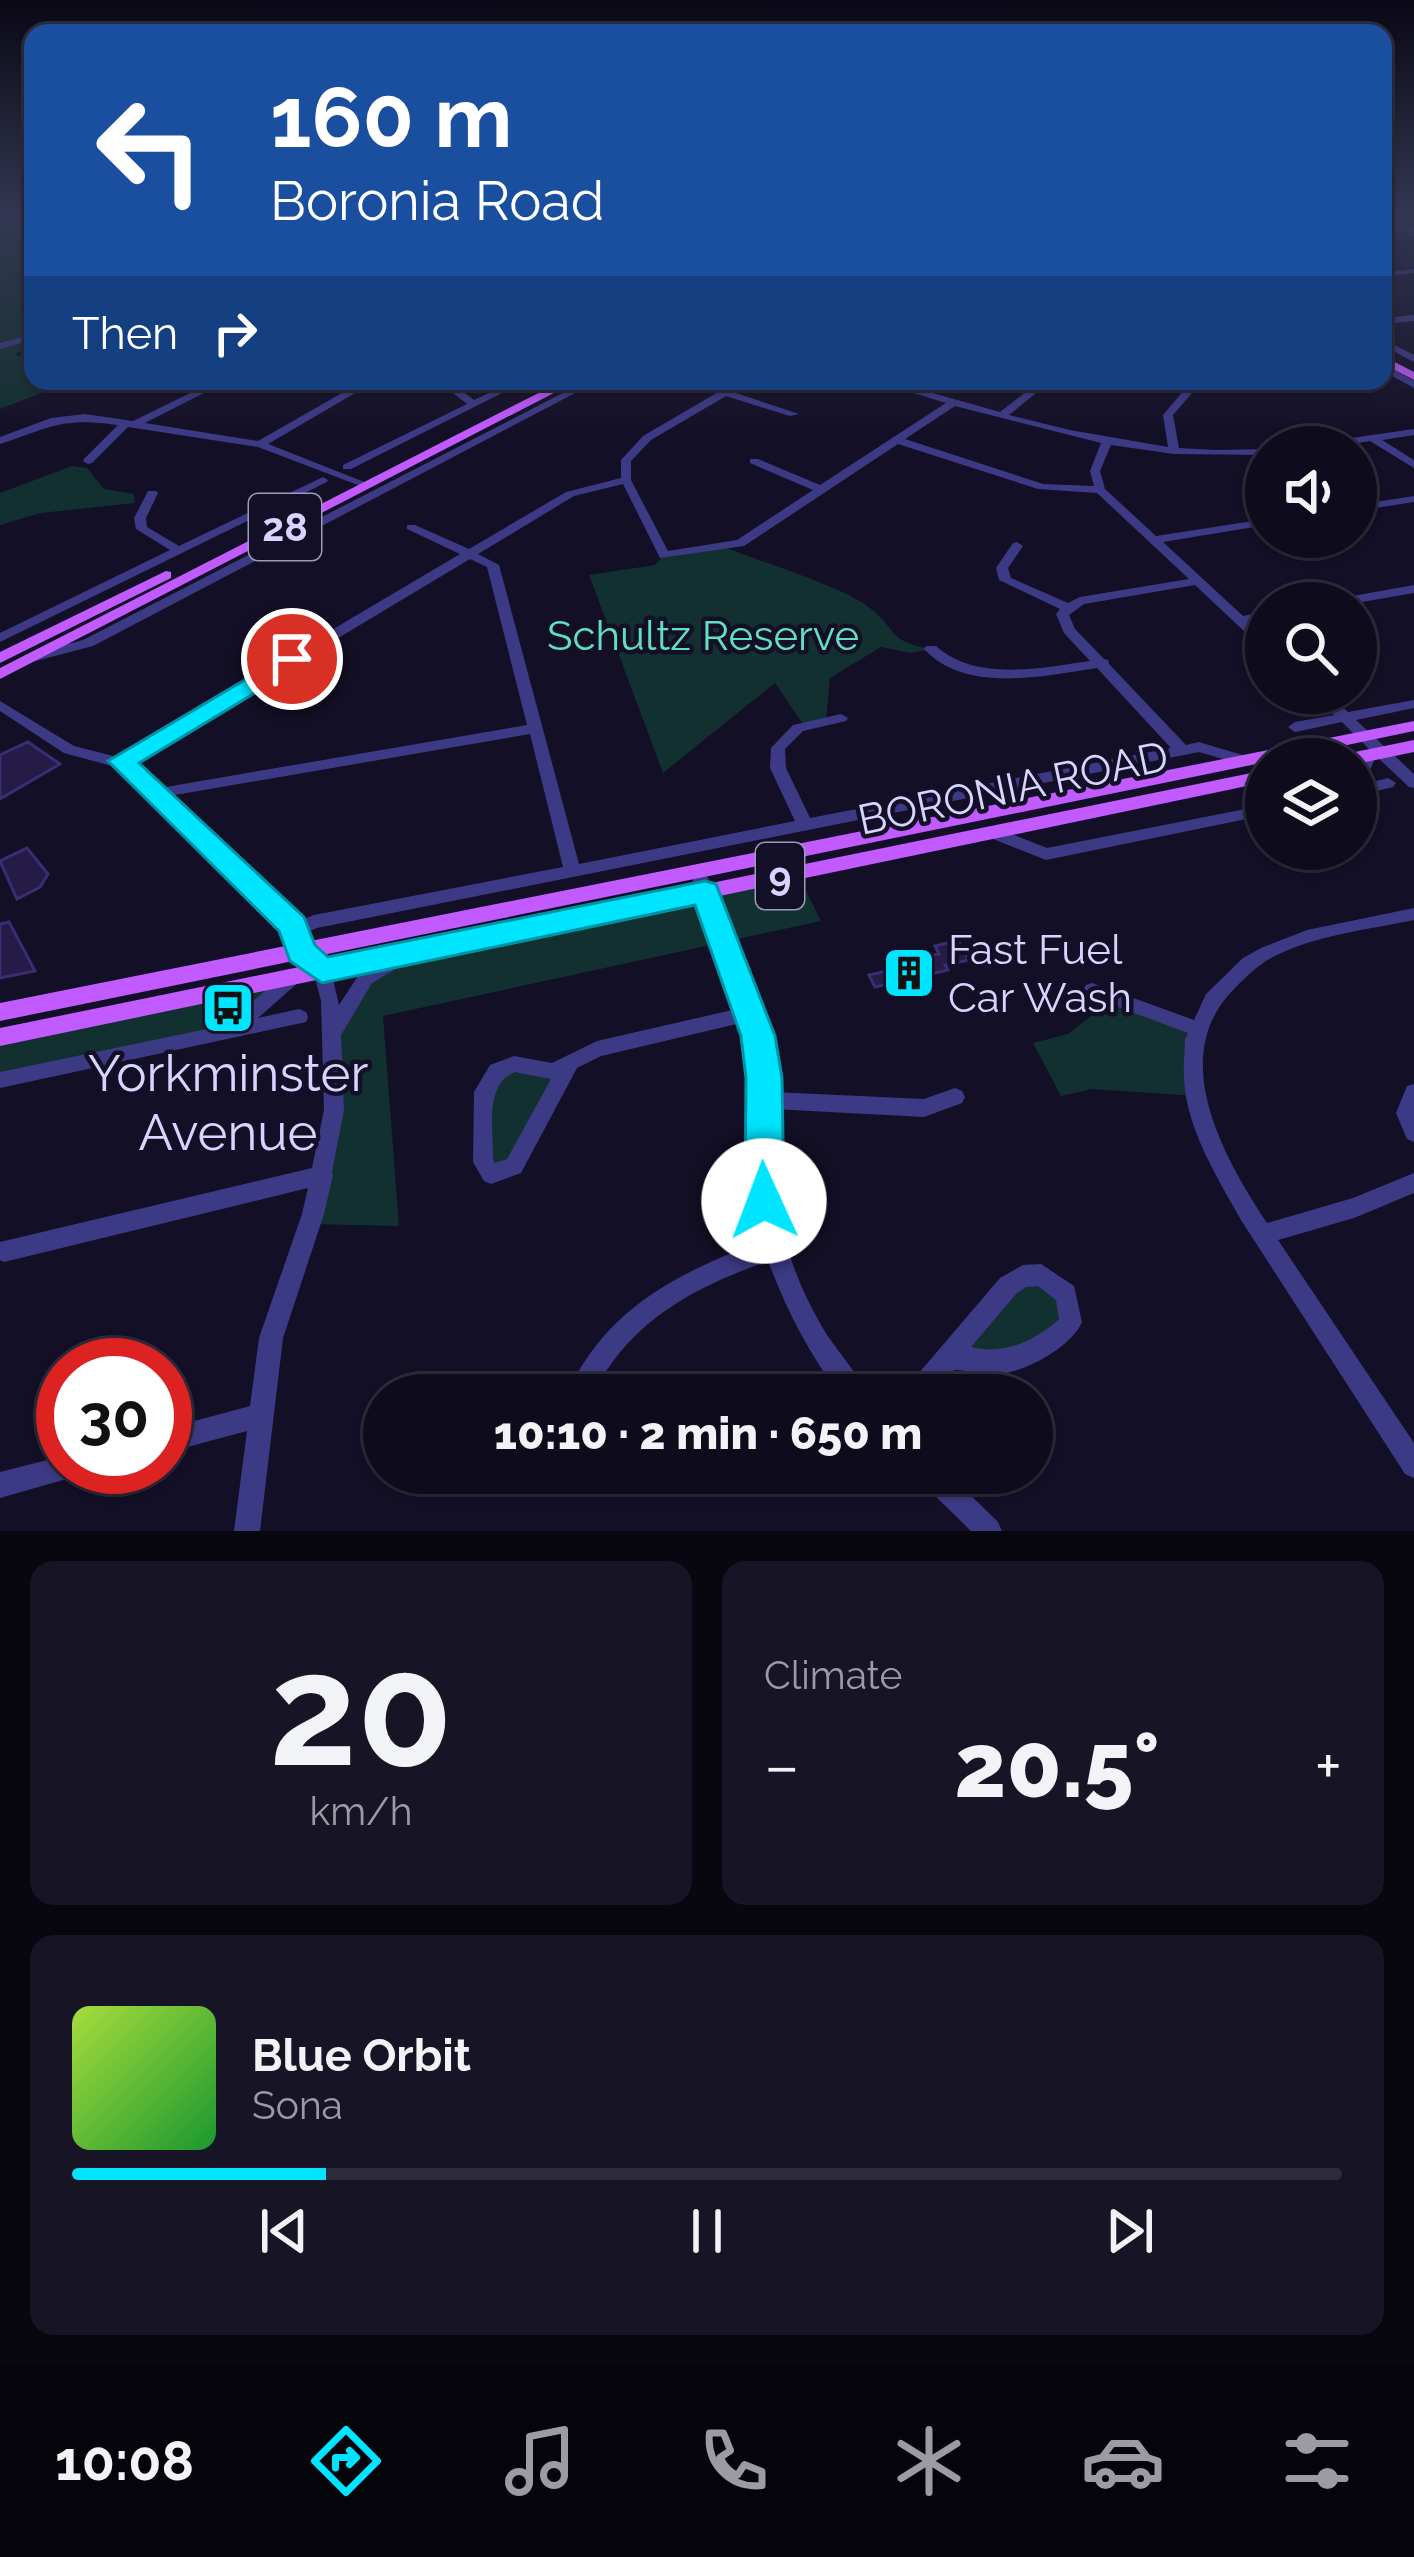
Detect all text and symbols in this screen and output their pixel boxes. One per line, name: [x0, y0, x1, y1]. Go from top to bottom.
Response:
text: 160 m: [270, 68, 512, 167]
icon: left: [72, 72, 228, 228]
text: Boronia Road: [270, 169, 604, 233]
icon: right: [202, 300, 268, 366]
text: Then: [72, 307, 178, 360]
map controls: [1245, 426, 1377, 870]
button: sound: [1245, 426, 1377, 558]
road number: 28: [249, 494, 321, 560]
button: search: [1245, 582, 1377, 714]
pin: [241, 608, 343, 710]
park label: Schultz Reserve: [547, 611, 859, 660]
icon: arrive: [259, 626, 325, 692]
street label: BORONIA ROAD: [854, 731, 1172, 845]
button: layers: [1245, 738, 1377, 870]
road number: 9: [756, 843, 804, 909]
place label: Fast Fuel Car Wash: [948, 925, 1132, 1022]
building icon: Fast Fuel Car Wash: [881, 945, 937, 1001]
bus stop icon: Yorkminster Avenue: [200, 980, 256, 1036]
place label: Yorkminster Avenue: [88, 1043, 368, 1162]
position arrow: [701, 1138, 827, 1264]
speed limit sign: 30: [36, 1338, 192, 1494]
text: 10:10 · 2 min · 650 m: [494, 1407, 922, 1460]
text: 20: [269, 1618, 453, 1802]
text: Climate: [764, 1652, 902, 1698]
text: 20.5°: [954, 1712, 1160, 1818]
text: −: [764, 1727, 800, 1804]
text: +: [1315, 1727, 1342, 1804]
text: km/h: [310, 1788, 412, 1834]
text: Blue Orbit: [252, 2029, 471, 2082]
text: Sona: [252, 2082, 343, 2128]
icon: previous: [251, 2198, 317, 2264]
icon: pause: [674, 2198, 740, 2264]
icon: next: [1097, 2198, 1163, 2264]
icon: directions: [304, 2419, 388, 2503]
icon: music: [498, 2419, 582, 2503]
icon: phone: [692, 2419, 776, 2503]
icon: climate: [887, 2419, 971, 2503]
icon: car: [1081, 2419, 1165, 2503]
icon: filters: [1275, 2419, 1359, 2503]
text: 10:08: [55, 2429, 194, 2493]

